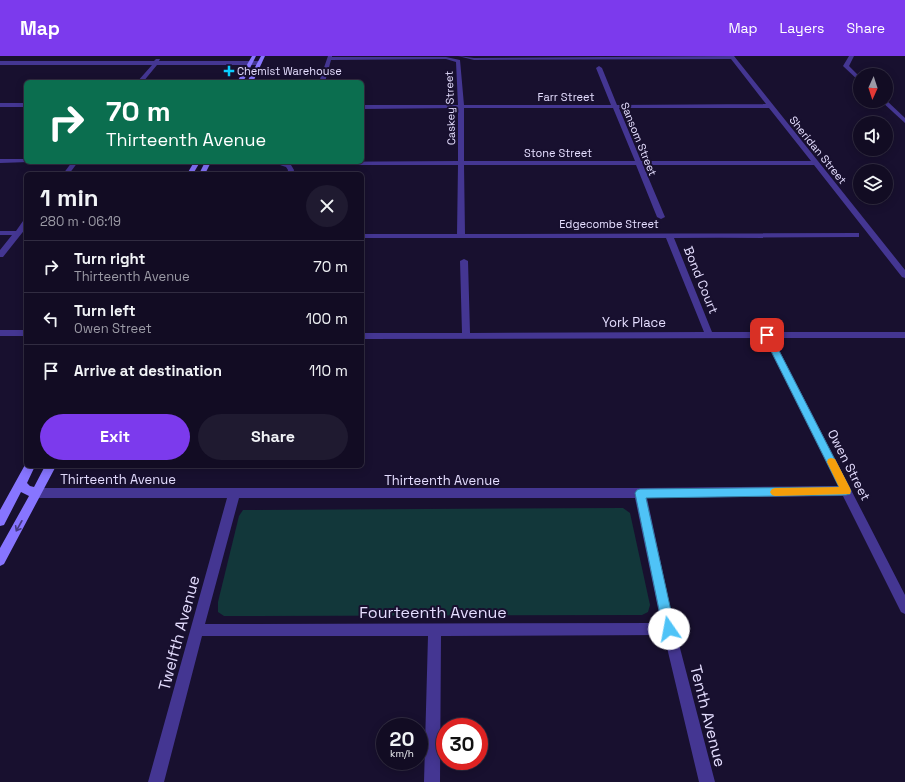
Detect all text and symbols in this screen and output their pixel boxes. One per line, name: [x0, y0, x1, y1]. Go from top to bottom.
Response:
text: Map: [20, 16, 60, 41]
text: Map: [728, 19, 758, 37]
text: Layers: [780, 19, 824, 37]
text: Share: [846, 19, 885, 37]
place label: Chemist Warehouse: [237, 64, 342, 78]
marker: Chemist Warehouse: [224, 66, 234, 76]
north arrow: [853, 68, 893, 108]
map controls: [853, 68, 893, 204]
street label: Caskey Street: [442, 71, 458, 145]
street label: Farr Street: [538, 90, 594, 104]
text: 70 m: [106, 93, 171, 129]
icon: right: [40, 96, 92, 148]
street label: Sansom Street: [618, 100, 660, 178]
street label: Sheridan Street: [786, 113, 850, 187]
button: sound: [853, 116, 893, 156]
text: Thirteenth Avenue: [106, 128, 266, 151]
street label: Stone Street: [524, 146, 592, 160]
button: layers: [853, 164, 893, 204]
text: 1 min: [40, 182, 99, 213]
button: close: [306, 185, 348, 227]
text: 280 m · 06:19: [40, 213, 121, 230]
street label: Edgecombe Street: [559, 217, 659, 231]
street label: Bond Court: [680, 244, 722, 316]
text: Turn right: [74, 249, 145, 268]
icon: right: [40, 256, 62, 278]
text: 70 m: [313, 257, 348, 276]
text: Thirteenth Avenue: [74, 268, 190, 285]
text: Turn left: [74, 301, 136, 320]
icon: left: [40, 308, 62, 330]
text: 100 m: [306, 309, 348, 328]
street label: York Place: [602, 314, 666, 331]
pin: [750, 318, 784, 352]
text: Owen Street: [74, 320, 152, 337]
icon: arrive: [756, 324, 778, 346]
icon: arrive: [40, 360, 62, 382]
text: Arrive at destination: [74, 361, 222, 380]
text: 110 m: [309, 361, 348, 380]
button: Exit: [40, 414, 190, 460]
button: Share: [198, 414, 348, 460]
street label: Owen Street: [824, 427, 874, 503]
street label: Thirteenth Avenue: [60, 471, 176, 488]
street label: Thirteenth Avenue: [384, 472, 500, 489]
one-way arrow: [14, 520, 22, 532]
street label: Twelfth Avenue: [154, 573, 204, 693]
street label: Fourteenth Avenue: [359, 602, 507, 623]
position arrow: [648, 608, 690, 650]
street label: Tenth Avenue: [685, 663, 731, 769]
speed limit sign: 30: [436, 718, 488, 770]
text: 20: [390, 726, 414, 752]
text: km/h: [390, 747, 414, 760]

